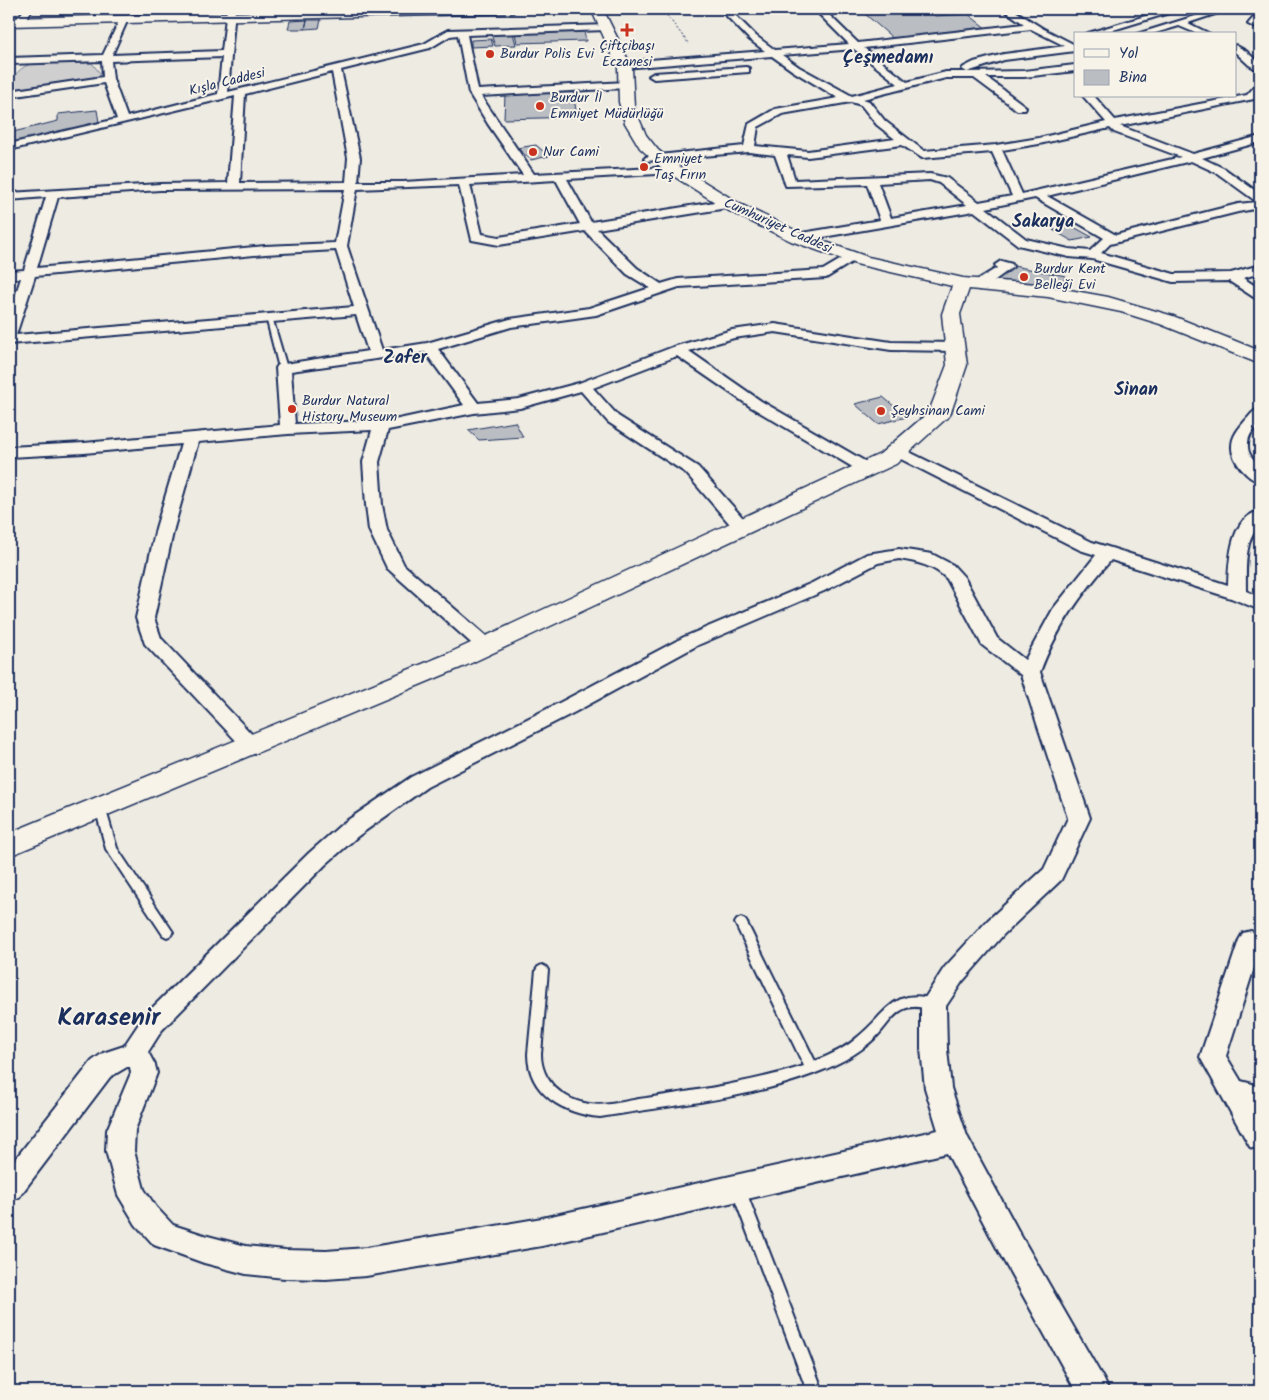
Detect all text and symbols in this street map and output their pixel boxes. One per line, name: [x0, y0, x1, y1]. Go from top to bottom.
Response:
marker: Çiftçibaşı Eczanesi: [621, 24, 633, 36]
legend: [1074, 32, 1236, 98]
place label: Çiftçibaşı Eczanesi: [599, 35, 655, 73]
text: Yol: [1119, 42, 1138, 66]
place label: Burdur Polis Evi: [500, 43, 595, 65]
district label: Çeşmedamı: [843, 44, 933, 73]
marker: Burdur Polis Evi: [484, 48, 496, 60]
street label: Kışla Caddesi: [186, 62, 268, 102]
text: Bina: [1119, 66, 1147, 90]
place label: Burdur İl Emniyet Müdürlüğü: [550, 87, 664, 125]
marker: Burdur İl Emniyet Müdürlüğü: [534, 100, 546, 112]
place label: Nur Cami: [543, 141, 600, 163]
marker: Nur Cami: [527, 146, 539, 158]
place label: Emniyet Taş Fırın: [654, 148, 706, 186]
marker: Emniyet Taş Fırın: [638, 161, 650, 173]
street label: Cumhuriyet Caddesi: [720, 192, 836, 260]
district label: Sakarya: [1012, 208, 1074, 237]
place label: Burdur Kent Belleği Evi: [1034, 258, 1106, 296]
marker: Burdur Kent Belleği Evi: [1018, 271, 1030, 283]
district label: Zafer: [383, 344, 428, 373]
district label: Sinan: [1114, 376, 1158, 405]
place label: Burdur Natural History Museum: [302, 390, 397, 428]
place label: Şeyhsinan Cami: [891, 400, 985, 422]
marker: Burdur Natural History Museum: [286, 403, 298, 415]
marker: Şeyhsinan Cami: [875, 405, 887, 417]
district label: Karasenir: [58, 998, 161, 1038]

